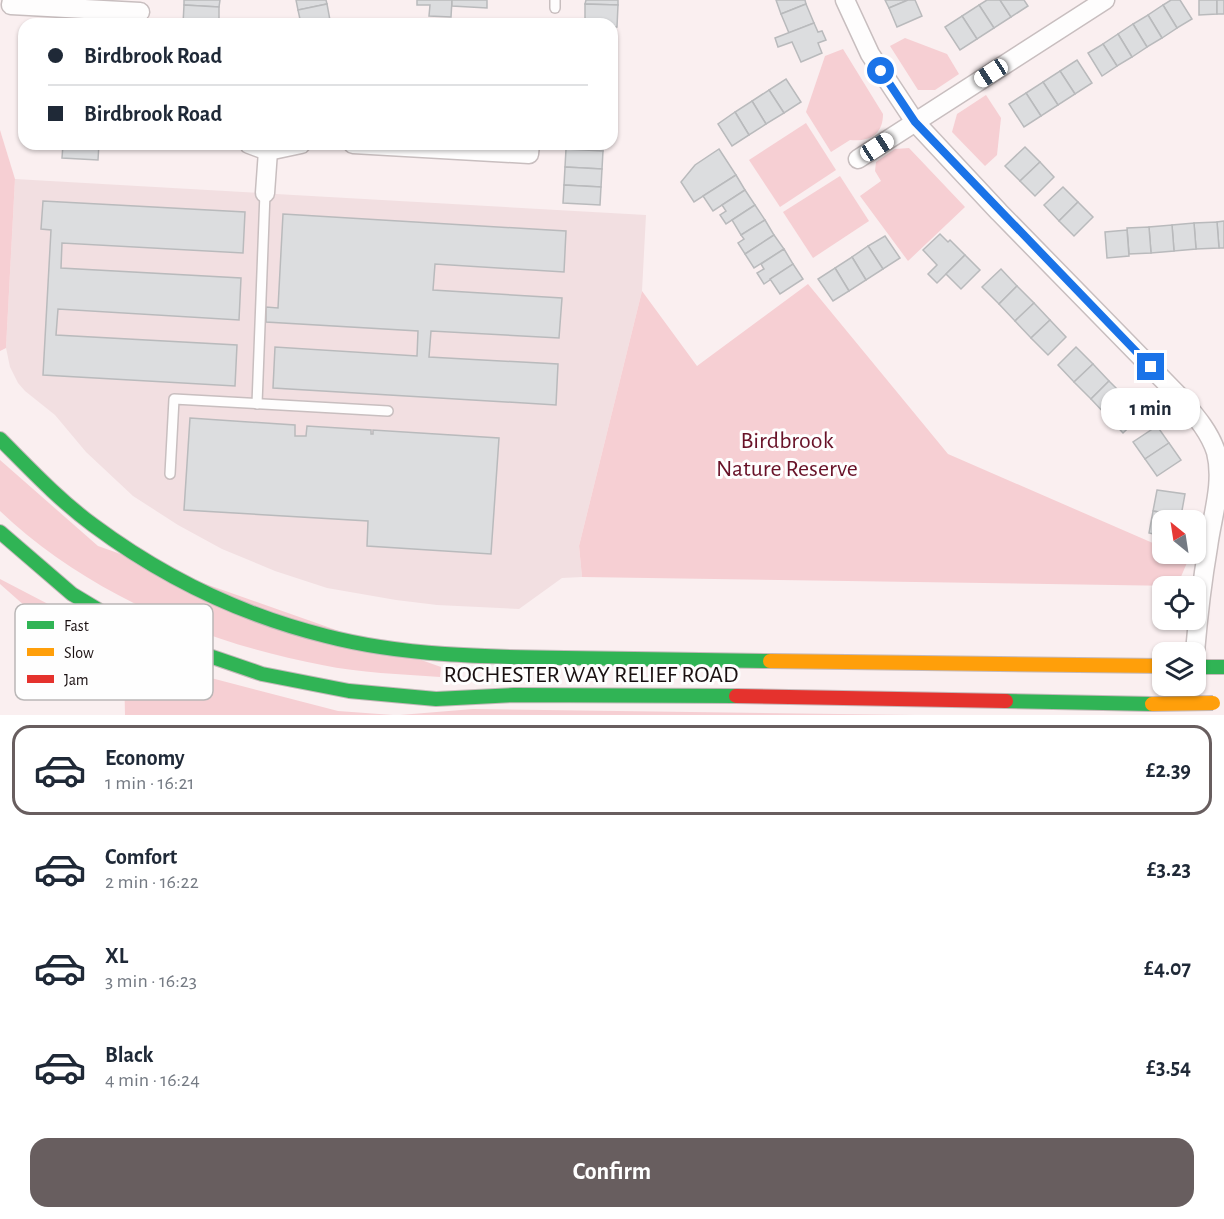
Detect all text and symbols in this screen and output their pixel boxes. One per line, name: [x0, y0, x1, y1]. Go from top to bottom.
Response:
text: Birdbrook Road: [84, 45, 222, 67]
car: [971, 56, 1011, 90]
route start: [867, 57, 894, 84]
text: Birdbrook Road: [84, 103, 222, 125]
car: [857, 130, 897, 164]
route end: [1137, 353, 1164, 380]
callout: 1 min: [1102, 388, 1200, 430]
text: 1 min: [1129, 399, 1172, 419]
park label: Birdbrook Nature Reserve: [716, 429, 858, 481]
north arrow: [1152, 510, 1206, 564]
map controls: [1152, 510, 1206, 696]
button: locate: [1152, 576, 1206, 630]
legend: [15, 604, 213, 700]
text: Fast: [64, 618, 89, 634]
button: layers: [1152, 642, 1206, 696]
text: Slow: [64, 645, 94, 661]
street label: ROCHESTER WAY RELIEF ROAD: [443, 663, 739, 687]
text: Jam: [64, 672, 89, 688]
icon: car: [33, 743, 87, 797]
text: Economy: [105, 747, 185, 769]
text: £2.39: [1146, 759, 1191, 781]
text: 1 min · 16:21: [105, 773, 194, 793]
icon: car: [33, 842, 87, 896]
text: Comfort: [105, 846, 177, 868]
text: £3.23: [1147, 858, 1191, 880]
text: 2 min · 16:22: [105, 872, 199, 892]
icon: car: [33, 941, 87, 995]
text: XL: [105, 945, 128, 967]
text: £4.07: [1144, 957, 1191, 979]
text: 3 min · 16:23: [105, 971, 197, 991]
icon: car: [33, 1040, 87, 1094]
text: Black: [105, 1044, 153, 1066]
text: £3.54: [1146, 1056, 1191, 1078]
text: 4 min · 16:24: [105, 1070, 200, 1090]
button: Confirm: [30, 1138, 1194, 1207]

